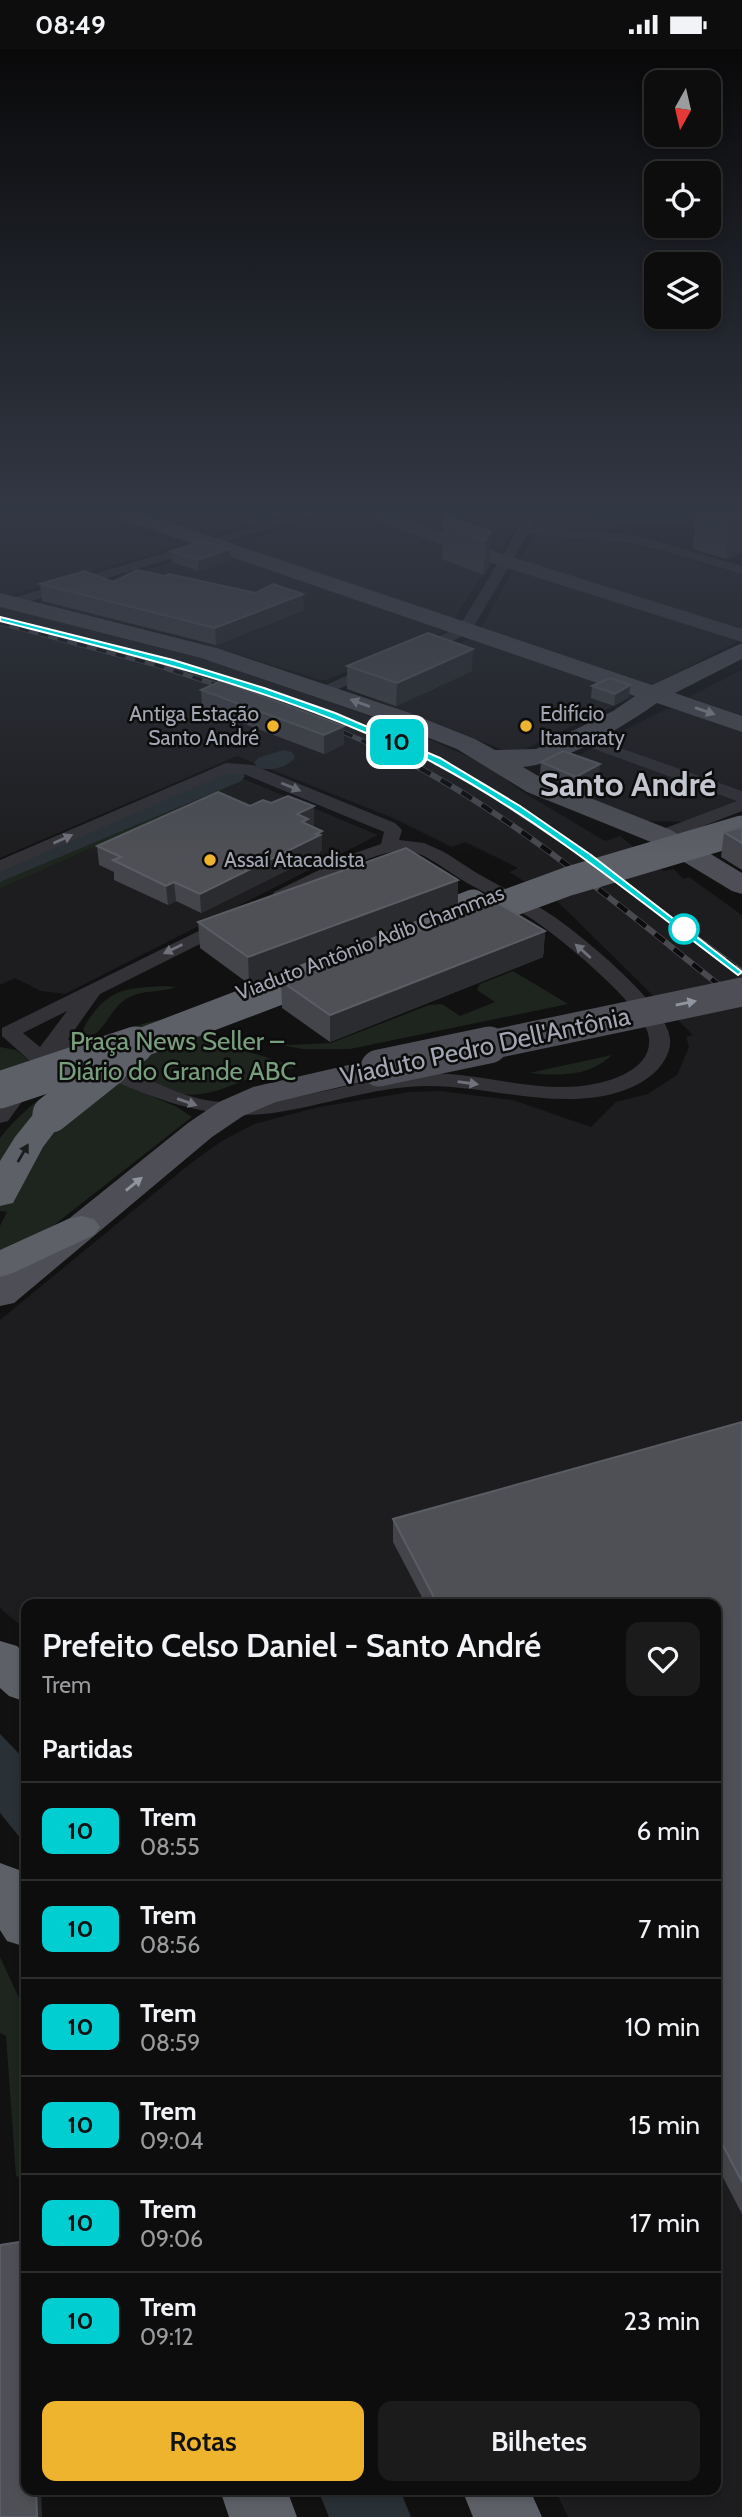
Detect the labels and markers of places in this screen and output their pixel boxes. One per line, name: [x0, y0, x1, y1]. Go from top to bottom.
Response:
place label: Antiga Estação Santo André: [129, 701, 259, 750]
place label: Edifício Itamaraty: [540, 701, 625, 750]
marker: Antiga Estação Santo André: [265, 718, 281, 734]
marker: Edifício Itamaraty: [518, 718, 534, 734]
place label: Assaí Atacadista: [224, 847, 365, 872]
marker: Assaí Atacadista: [202, 852, 218, 868]
unlabelled marker: [669, 914, 699, 944]

